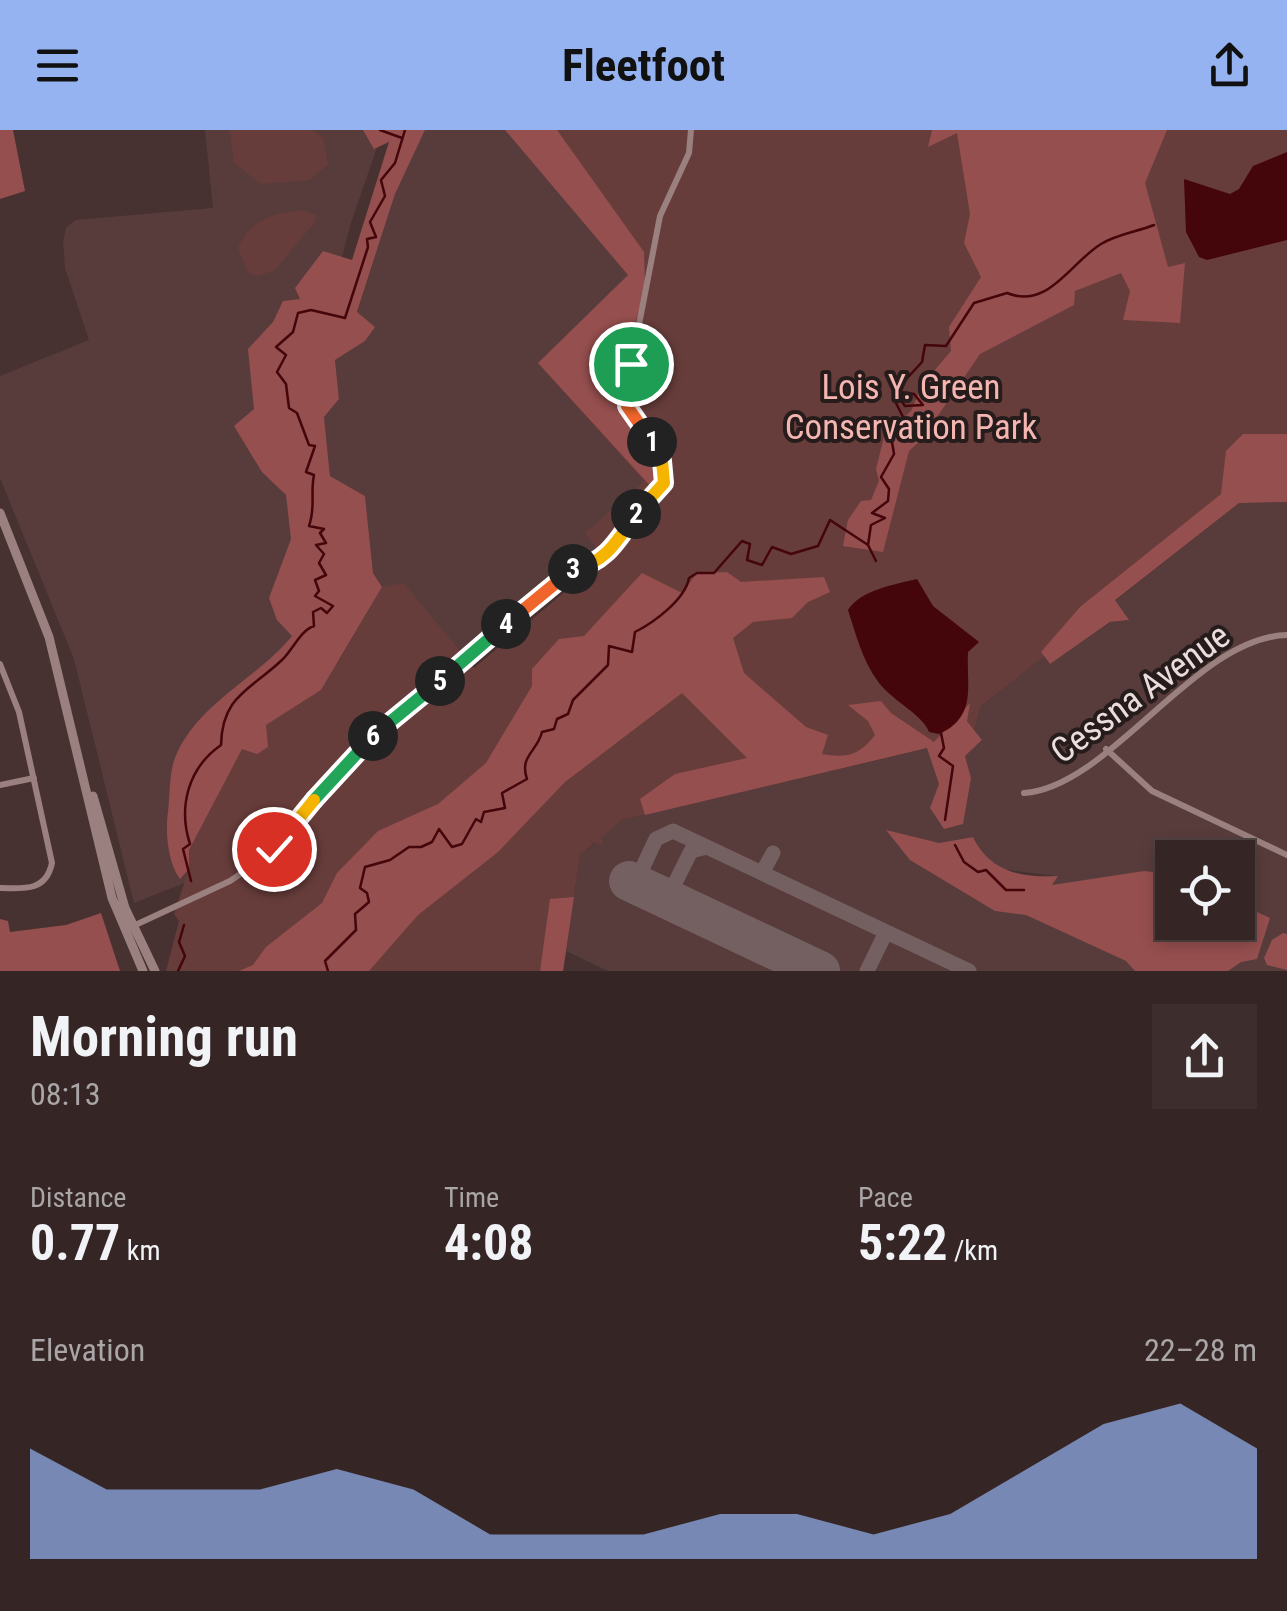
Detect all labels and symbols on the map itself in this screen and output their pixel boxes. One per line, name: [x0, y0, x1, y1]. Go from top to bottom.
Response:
pin: [589, 322, 674, 407]
park label: Lois Y. Green Conservation Park: [785, 367, 1037, 448]
pin: 1: [627, 417, 677, 467]
pin: 2: [611, 489, 661, 539]
pin: 3: [548, 544, 598, 594]
pin: 4: [481, 599, 531, 649]
street label: Cessna Avenue: [1043, 615, 1238, 772]
pin: 5: [415, 656, 465, 706]
pin: 6: [348, 711, 398, 761]
pin: [232, 807, 317, 892]

